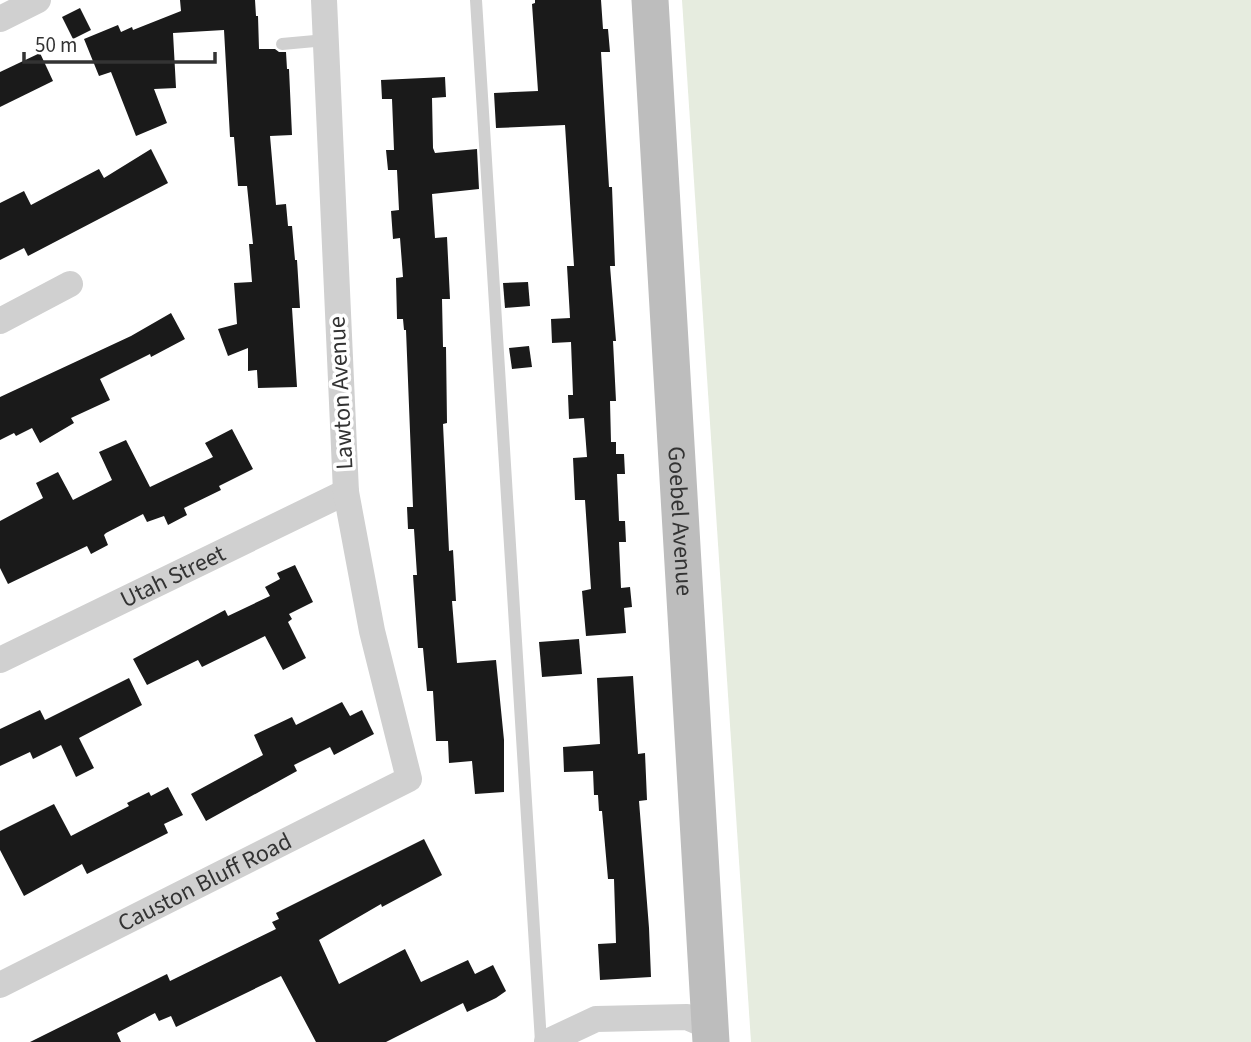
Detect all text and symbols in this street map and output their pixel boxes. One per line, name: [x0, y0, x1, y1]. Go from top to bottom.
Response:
scale bar: [24, 21, 215, 65]
text: 50 m: [35, 30, 77, 60]
street label: Lawton Avenue: [320, 315, 362, 471]
street label: Goebel Avenue: [659, 445, 702, 597]
street label: Utah Street: [114, 536, 231, 617]
street label: Causton Bluff Road: [111, 823, 298, 941]

